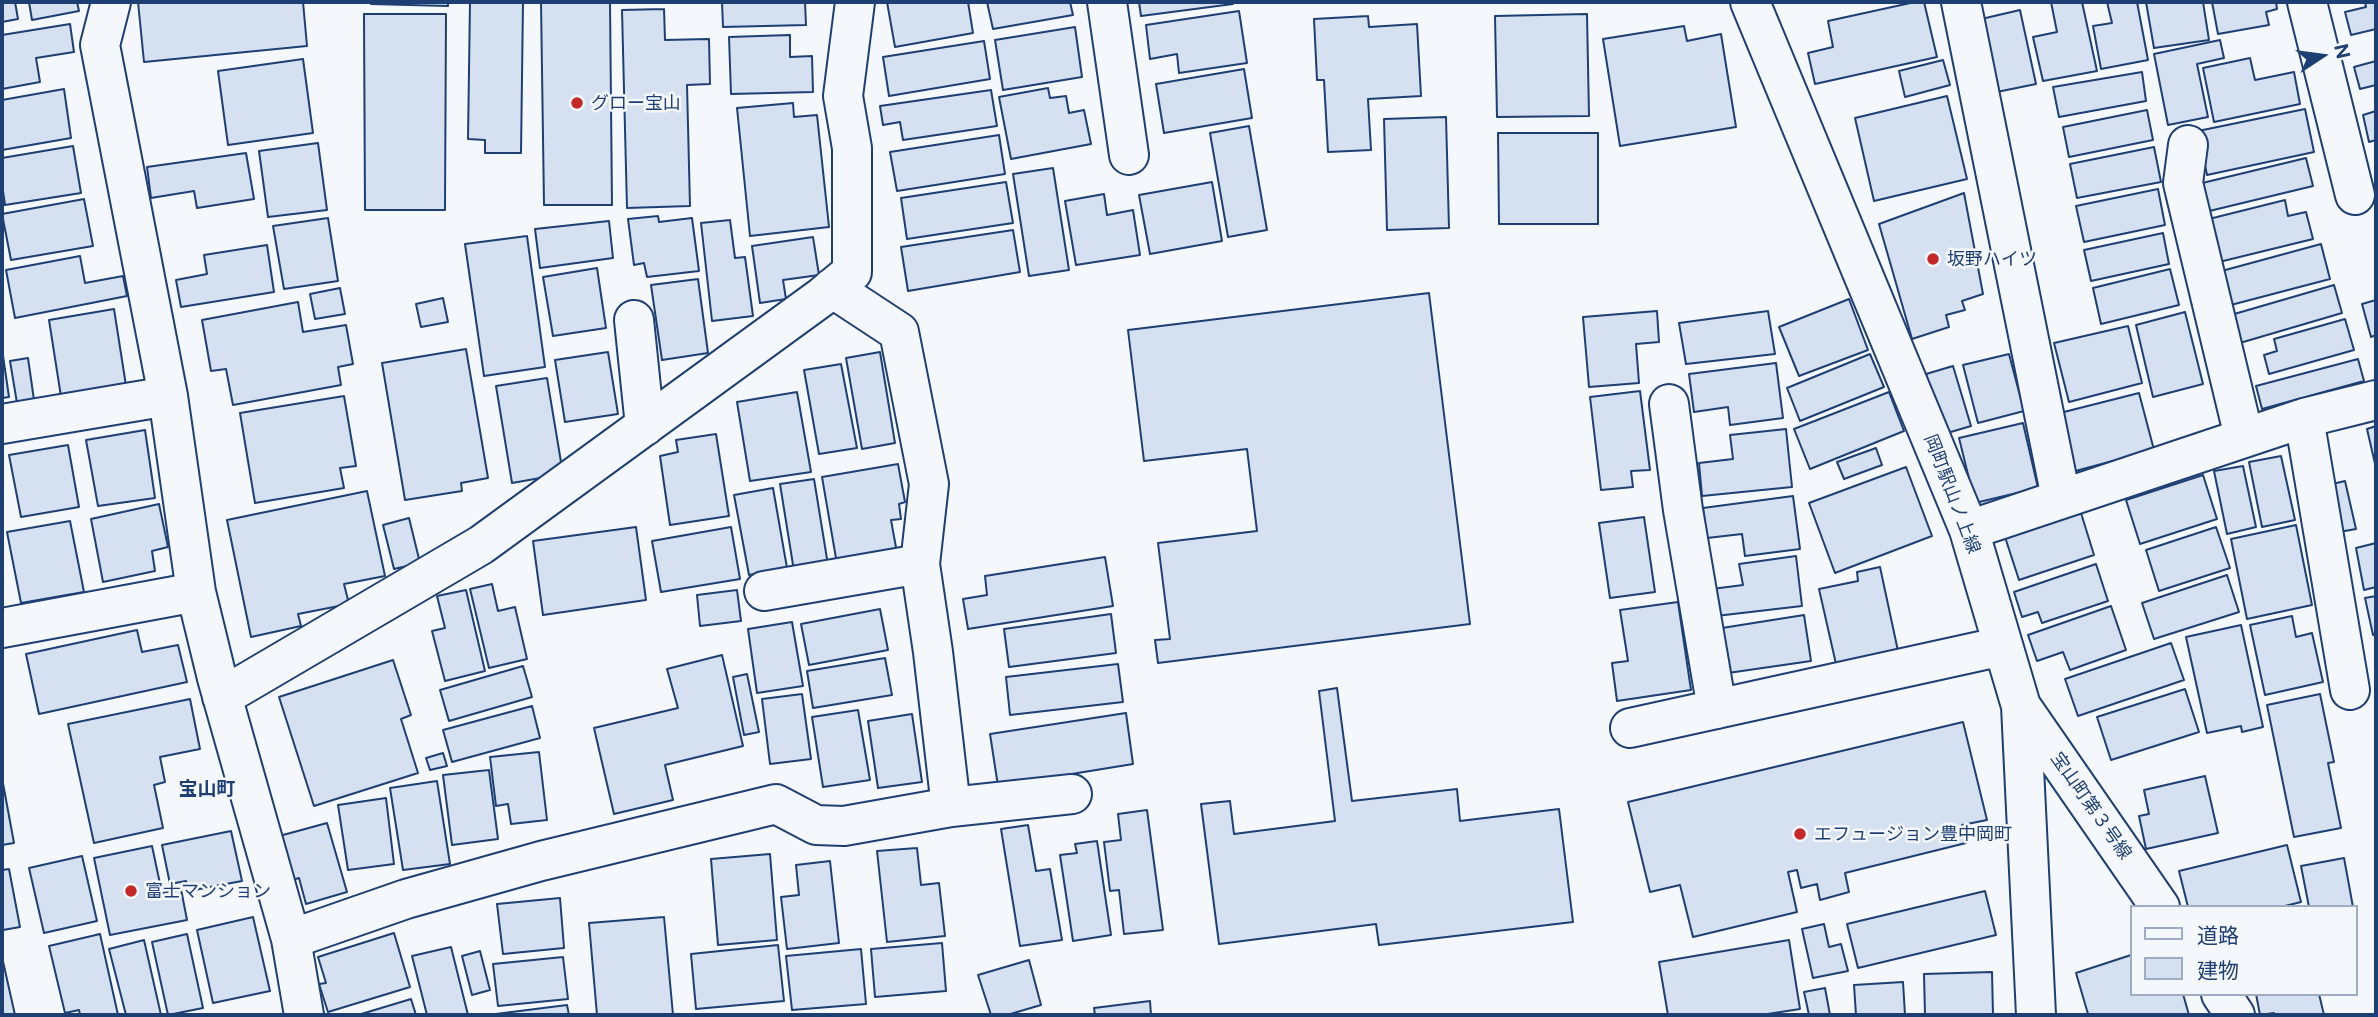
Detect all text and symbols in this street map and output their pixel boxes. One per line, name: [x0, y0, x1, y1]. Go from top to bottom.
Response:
north arrow: [2287, 21, 2357, 91]
text: N: [2330, 42, 2355, 61]
place label: グロー宝山: [591, 92, 681, 114]
marker: グロー宝山: [569, 95, 585, 111]
place label: 坂野ハイツ: [1947, 248, 2037, 270]
marker: 坂野ハイツ: [1925, 251, 1941, 267]
street label: 岡町駅山ノ上線: [1919, 431, 1985, 557]
street label: 宝山町第３号線: [2046, 748, 2136, 864]
district label: 宝山町: [179, 778, 235, 800]
place label: エフュージョン豊中岡町: [1814, 823, 2012, 845]
marker: エフュージョン豊中岡町: [1792, 826, 1808, 842]
place label: 富士マンション: [145, 880, 271, 902]
marker: 富士マンション: [123, 883, 139, 899]
legend: [2130, 905, 2357, 996]
text: 道路: [2197, 923, 2239, 948]
text: 建物: [2197, 958, 2239, 983]

